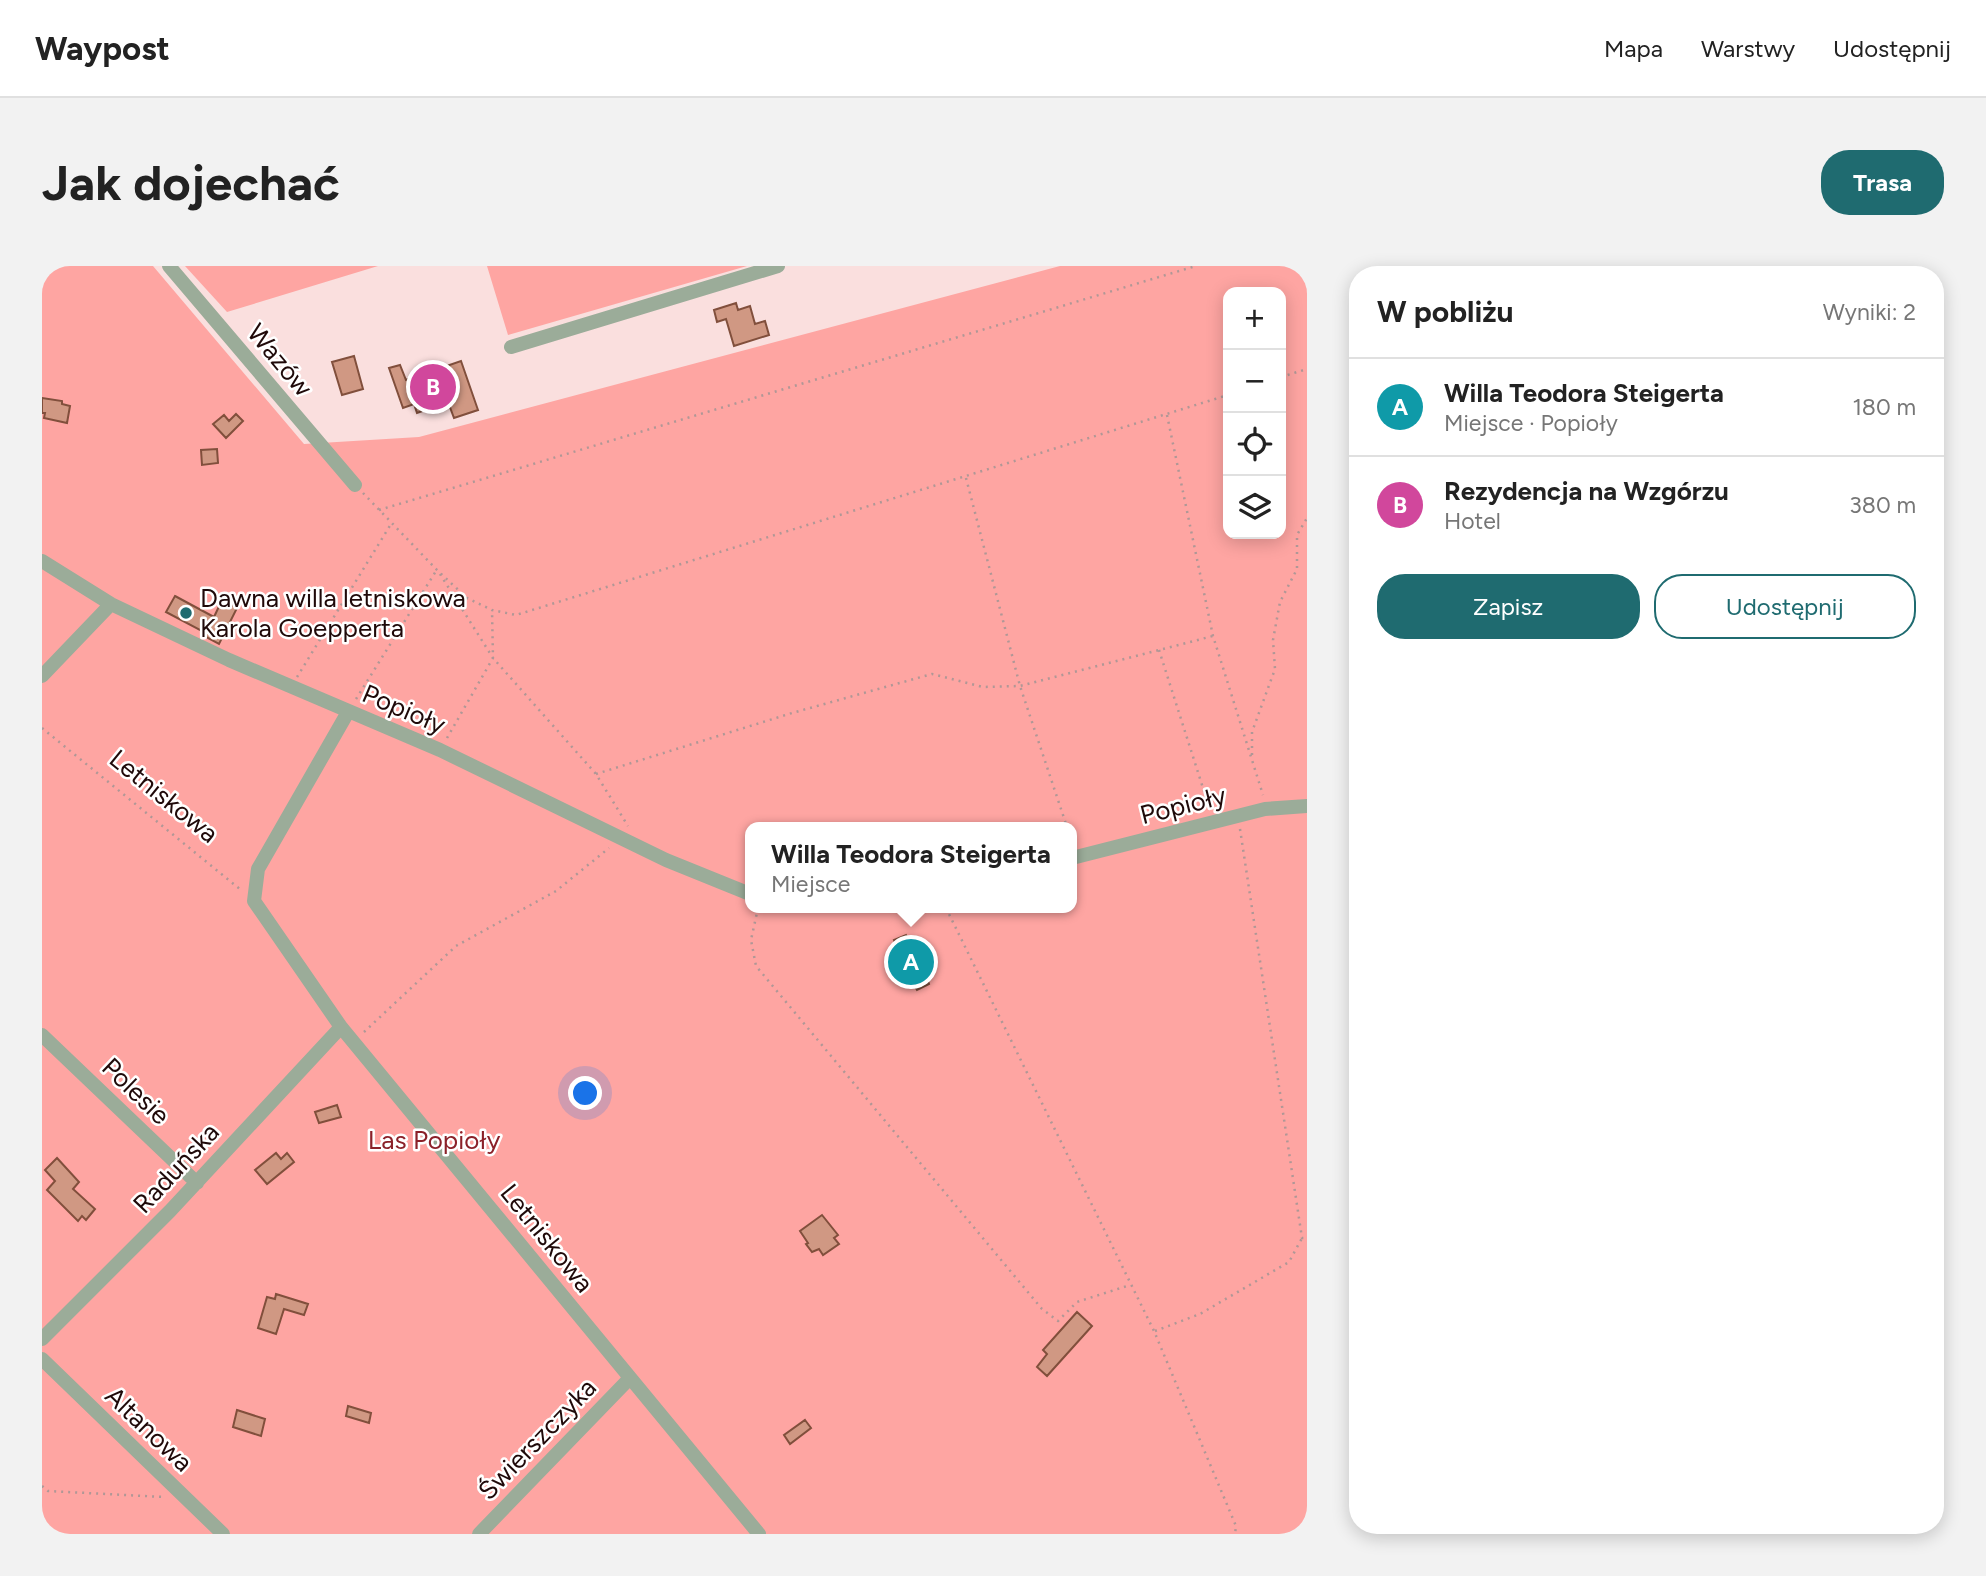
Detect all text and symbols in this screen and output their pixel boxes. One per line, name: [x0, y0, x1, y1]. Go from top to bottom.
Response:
text: Waypost: [35, 29, 170, 68]
text: Mapa: [1604, 34, 1663, 63]
text: Warstwy: [1701, 34, 1795, 63]
text: Udostępnij: [1833, 34, 1951, 63]
button: Trasa: [1821, 150, 1944, 215]
text: Jak dojechać: [42, 153, 340, 212]
map controls: [1223, 287, 1286, 539]
button: +: [1223, 287, 1286, 350]
text: W pobliżu: [1377, 293, 1514, 330]
text: Wyniki: 2: [1823, 298, 1916, 326]
street label: Wazów: [240, 317, 320, 403]
button: −: [1223, 350, 1286, 413]
pin: B: [410, 361, 456, 413]
text: Willa Teodora Steigerta: [1444, 377, 1724, 409]
text: A: [1392, 393, 1408, 421]
text: 180 m: [1852, 393, 1916, 421]
text: Miejsce · Popioły: [1444, 409, 1618, 437]
button: locate: [1223, 413, 1286, 476]
text: Rezydencja na Wzgórzu: [1444, 475, 1729, 507]
button: layers: [1223, 476, 1286, 539]
text: B: [1393, 491, 1407, 519]
text: 380 m: [1849, 491, 1916, 519]
text: Hotel: [1444, 507, 1501, 535]
button: Zapisz: [1377, 574, 1640, 639]
button: Udostępnij: [1654, 574, 1916, 639]
place label: Dawna willa letniskowa Karola Goepperta: [200, 582, 466, 644]
marker: Dawna willa letniskowa Karola Goepperta: [178, 605, 194, 621]
street label: Popioły: [358, 677, 451, 741]
street label: Letniskowa: [103, 742, 225, 850]
street label: Popioły: [1137, 779, 1230, 831]
popup: [745, 822, 1077, 913]
text: Willa Teodora Steigerta: [771, 838, 1051, 870]
text: Miejsce: [771, 870, 850, 898]
pin: A: [888, 936, 934, 988]
street label: Polesie: [95, 1051, 177, 1131]
your location: [568, 1076, 602, 1110]
street label: Raduńska: [126, 1116, 226, 1220]
park label: Las Popioły: [368, 1124, 501, 1156]
street label: Letniskowa: [493, 1177, 601, 1299]
street label: Świerszczyka: [471, 1372, 603, 1506]
street label: Altanowa: [99, 1380, 199, 1478]

